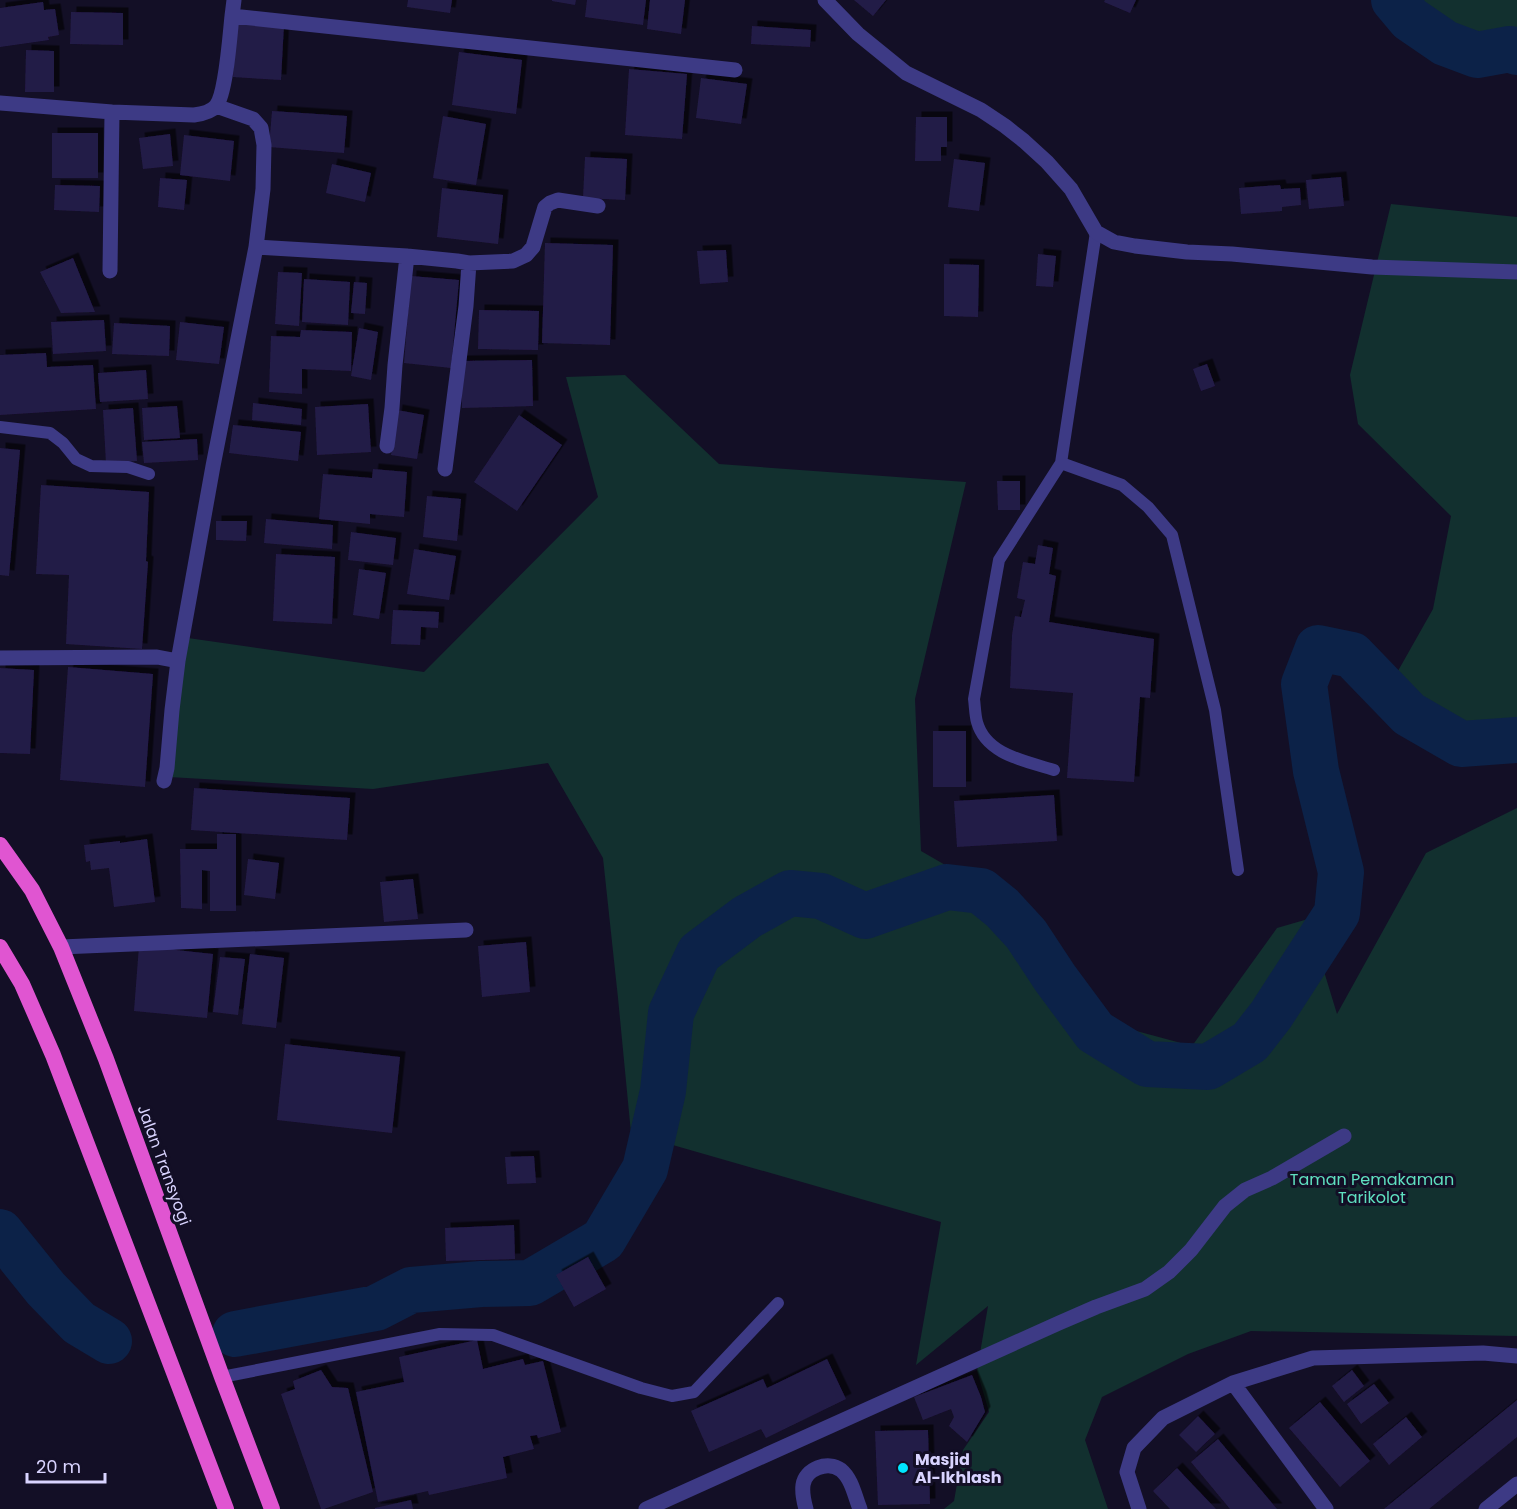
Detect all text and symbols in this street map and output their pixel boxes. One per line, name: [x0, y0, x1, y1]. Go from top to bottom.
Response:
street label: Jalan Transyogi: [132, 1102, 196, 1228]
park label: Taman Pemakaman Tarikolot: [1290, 1168, 1454, 1209]
scale bar: [27, 1446, 105, 1484]
place label: Masjid Al-Ikhlash: [915, 1448, 1001, 1489]
text: 20 m: [36, 1454, 81, 1479]
marker: Masjid Al-Ikhlash: [896, 1461, 910, 1475]

